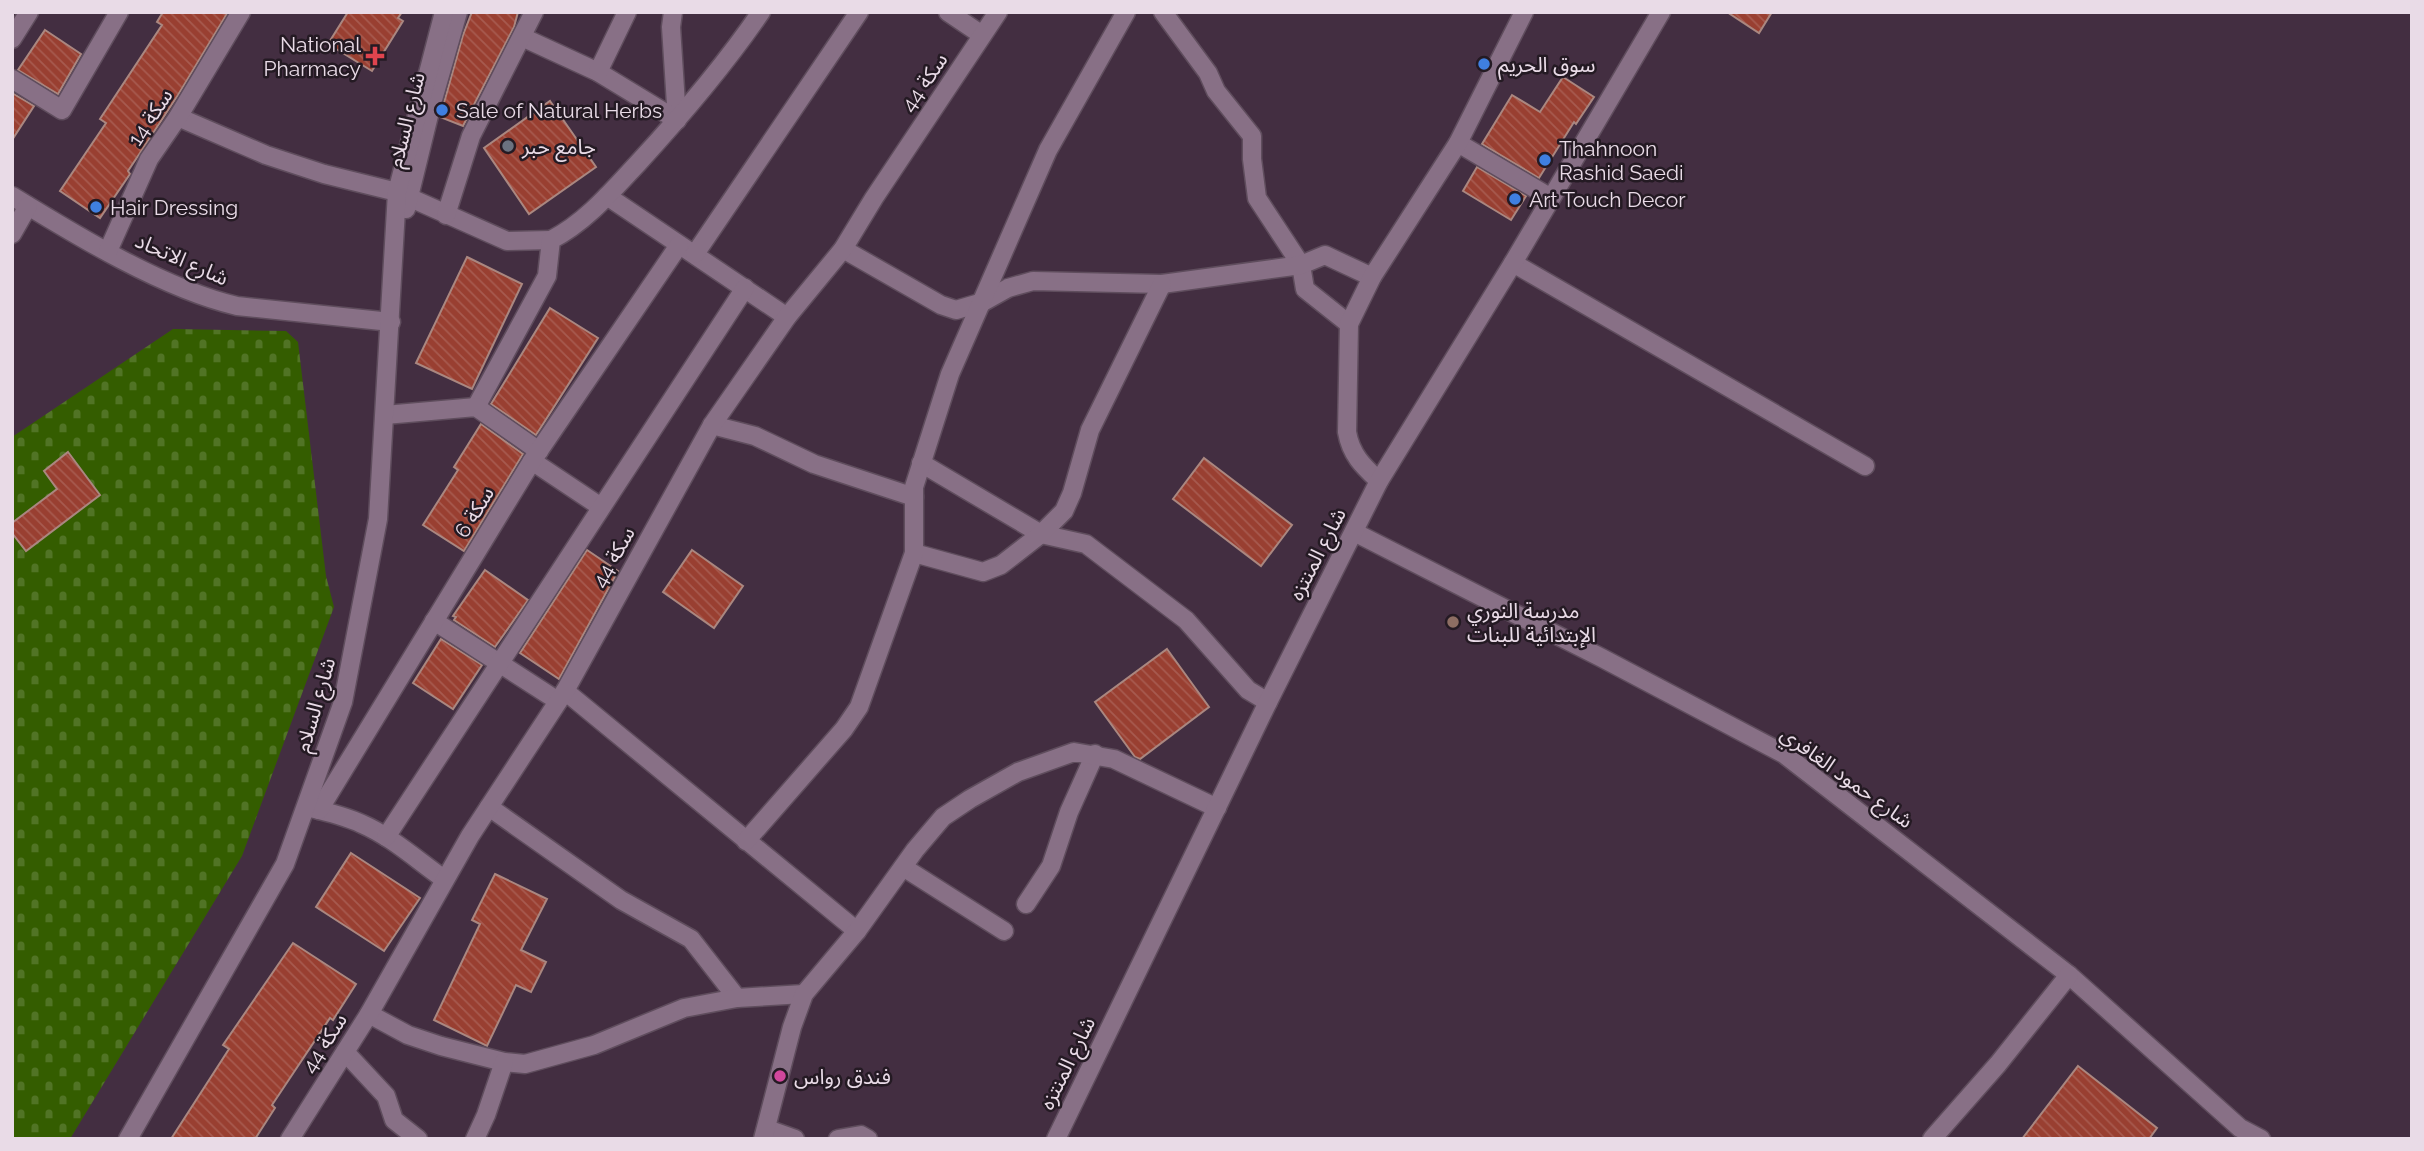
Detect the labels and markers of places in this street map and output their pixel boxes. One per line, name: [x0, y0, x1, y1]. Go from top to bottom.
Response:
place label: National Pharmacy: [263, 32, 361, 81]
marker: National Pharmacy: [367, 48, 383, 64]
place label: سوق الحريم: [1498, 52, 1596, 80]
marker: سوق الحريم: [1476, 56, 1492, 72]
place label: Sale of Natural Herbs: [456, 98, 662, 123]
marker: Sale of Natural Herbs: [434, 102, 450, 118]
place label: جامع حبر: [521, 134, 596, 162]
place label: Thahnoon Rashid Saedi: [1559, 136, 1684, 185]
marker: جامع حبر: [500, 138, 516, 154]
marker: Thahnoon Rashid Saedi: [1537, 152, 1553, 168]
place label: Art Touch Decor: [1529, 187, 1686, 212]
marker: Art Touch Decor: [1507, 191, 1523, 207]
place label: Hair Dressing: [110, 195, 238, 220]
marker: Hair Dressing: [88, 199, 104, 215]
place label: مدرسة النوري الإبتدائية للبنات: [1467, 598, 1596, 648]
marker: مدرسة النوري الإبتدائية للبنات: [1445, 614, 1461, 630]
place label: فندق رواس: [794, 1064, 891, 1089]
marker: فندق رواس: [772, 1068, 788, 1084]

